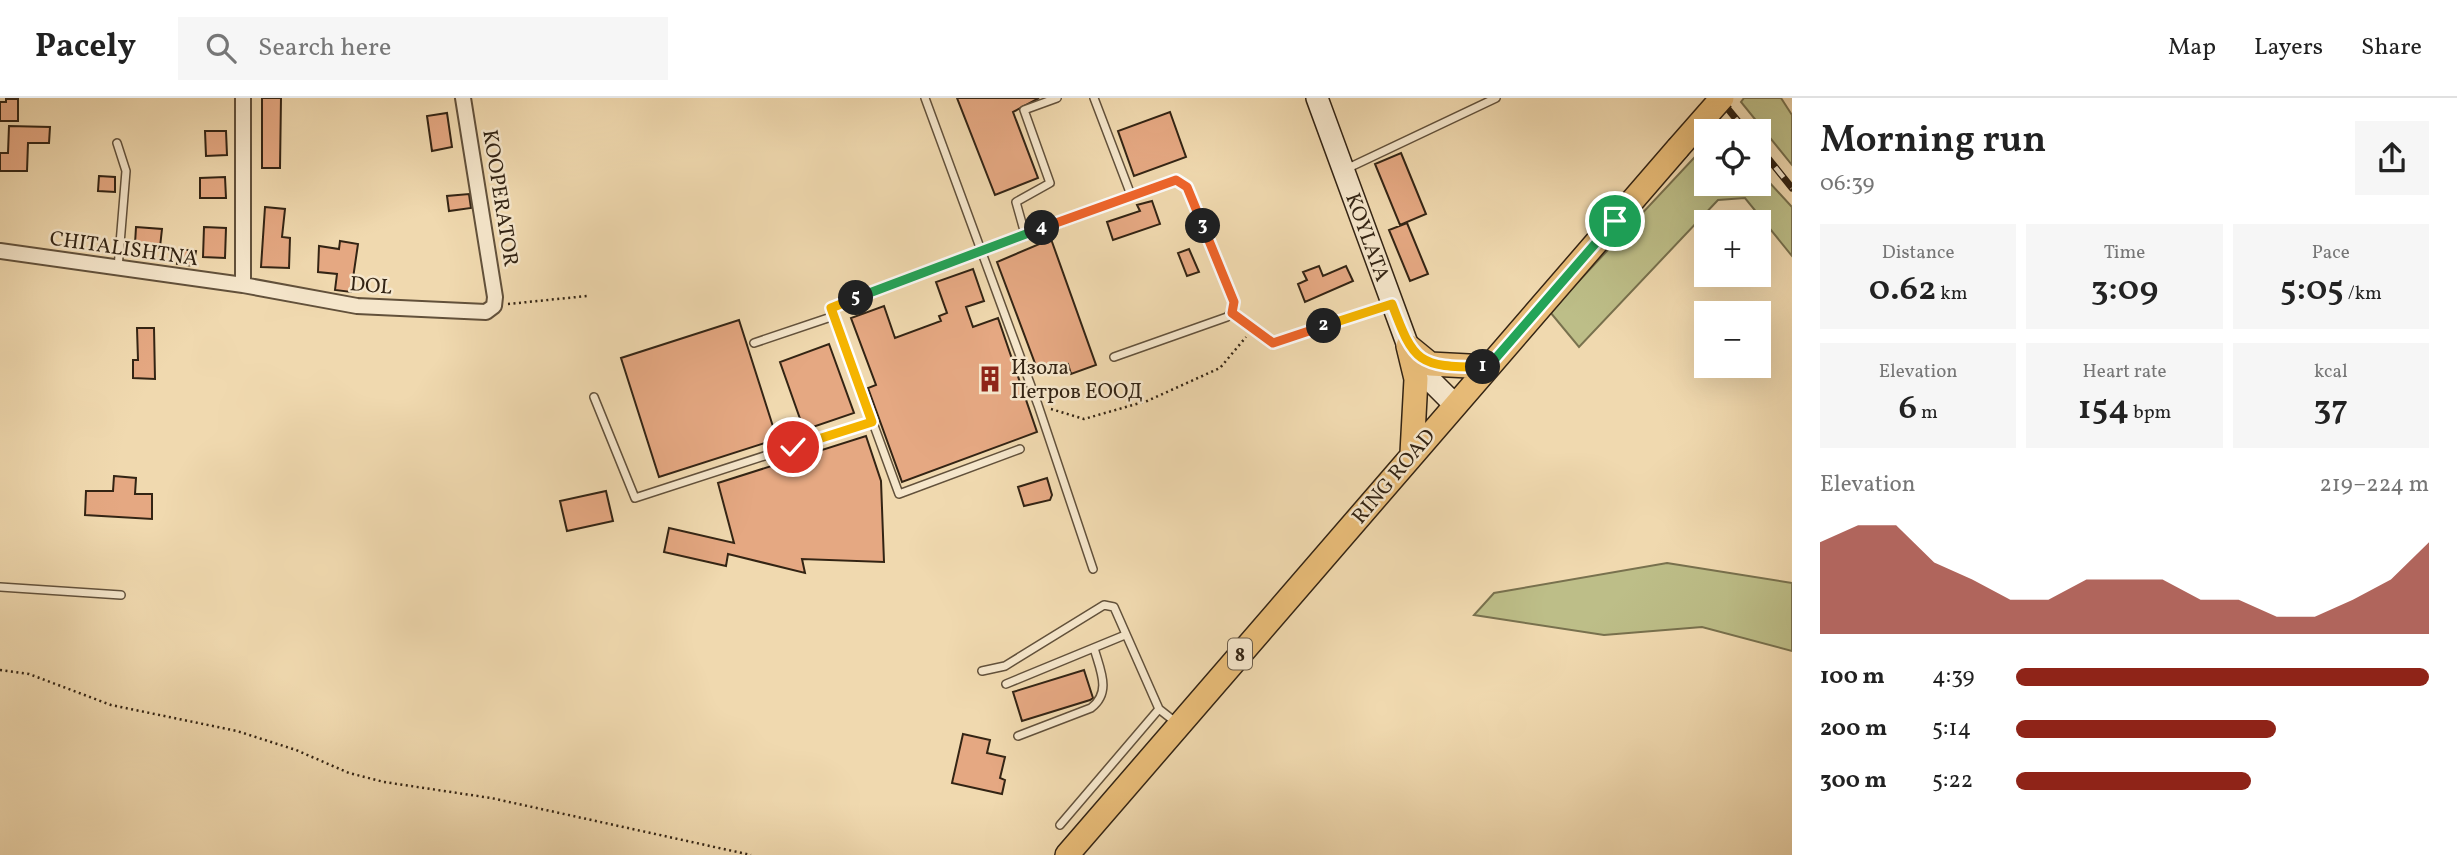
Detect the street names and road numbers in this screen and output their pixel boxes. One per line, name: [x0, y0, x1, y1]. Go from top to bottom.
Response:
street label: KOOPERATOR: [474, 128, 525, 269]
street label: KOYLATA: [1337, 189, 1396, 286]
street label: CHITALISHTNA: [48, 225, 200, 274]
street label: DOL: [348, 270, 394, 303]
street label: RING ROAD: [1346, 423, 1443, 531]
road number: 8: [1228, 638, 1252, 670]

